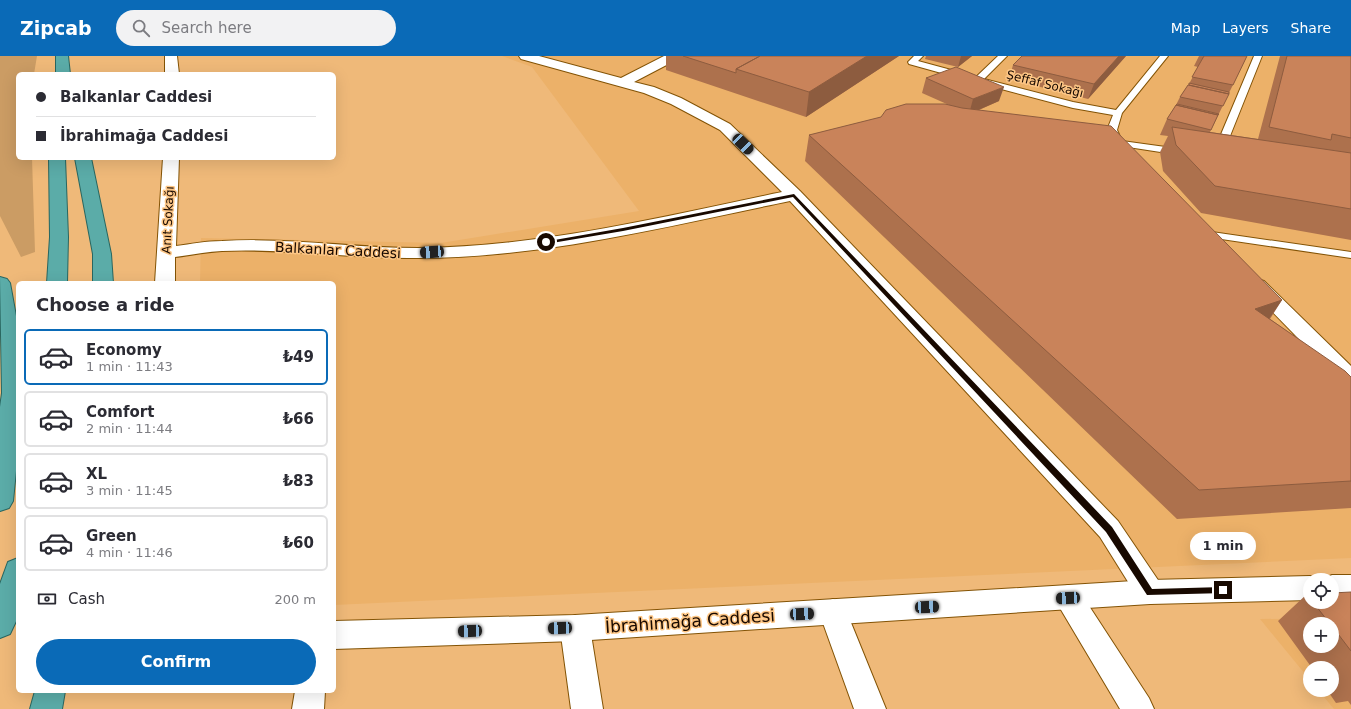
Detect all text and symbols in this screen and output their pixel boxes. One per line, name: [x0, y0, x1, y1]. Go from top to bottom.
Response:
search box: [116, 10, 396, 46]
text: Zipcab: [20, 17, 92, 39]
icon: search: [130, 17, 152, 39]
text: Search here: [162, 19, 252, 37]
text: Map: [1171, 20, 1200, 36]
text: Layers: [1222, 20, 1269, 36]
text: Share: [1291, 20, 1331, 36]
street label: Şeffaf Sokağı: [1005, 68, 1085, 100]
text: Balkanlar Caddesi: [60, 88, 212, 106]
text: İbrahimağa Caddesi: [60, 127, 228, 145]
car: [730, 131, 756, 157]
street label: Anıt Sokağı: [159, 186, 177, 254]
route start: [537, 233, 555, 251]
street label: Balkanlar Caddesi: [275, 239, 401, 261]
car: [420, 245, 444, 259]
text: Choose a ride: [36, 294, 175, 315]
icon: car: [38, 339, 74, 375]
text: Economy: [86, 341, 162, 359]
text: ₺49: [283, 348, 314, 366]
text: 1 min · 11:43: [86, 359, 173, 374]
icon: car: [38, 401, 74, 437]
text: Comfort: [86, 403, 154, 421]
text: ₺66: [283, 410, 314, 428]
text: 2 min · 11:44: [86, 421, 173, 436]
icon: car: [38, 463, 74, 499]
text: XL: [86, 465, 107, 483]
text: ₺83: [283, 472, 314, 490]
text: 3 min · 11:45: [86, 483, 173, 498]
icon: car: [38, 525, 74, 561]
text: Green: [86, 527, 137, 545]
callout: 1 min: [1190, 532, 1256, 560]
text: ₺60: [283, 534, 314, 552]
text: 1 min: [1203, 538, 1243, 553]
text: 4 min · 11:46: [86, 545, 173, 560]
map controls: [1303, 573, 1339, 697]
button: locate: [1303, 573, 1339, 609]
route end: [1214, 581, 1232, 599]
icon: cash: [36, 588, 58, 610]
text: Cash: [68, 590, 105, 608]
car: [1056, 591, 1080, 605]
text: 200 m: [274, 592, 316, 607]
car: [915, 600, 939, 614]
street label: İbrahimağa Caddesi: [604, 605, 776, 637]
car: [790, 607, 814, 621]
button: +: [1303, 617, 1339, 653]
car: [548, 622, 572, 634]
car: [458, 625, 482, 637]
button: Confirm: [36, 639, 316, 685]
button: −: [1303, 661, 1339, 697]

